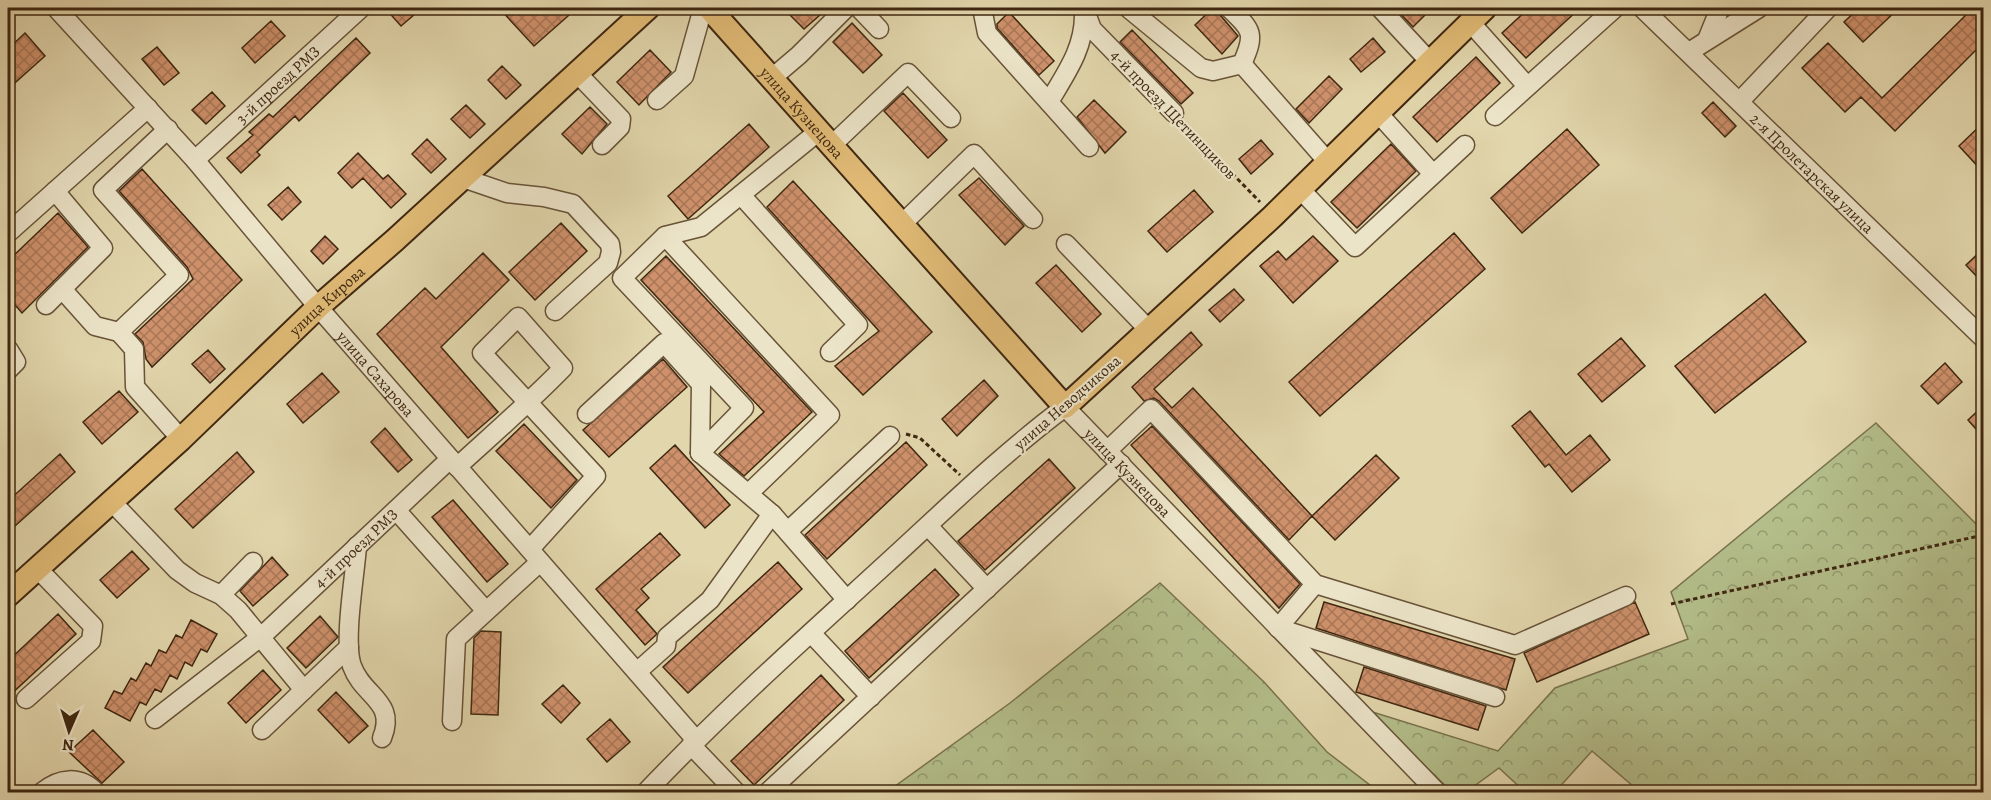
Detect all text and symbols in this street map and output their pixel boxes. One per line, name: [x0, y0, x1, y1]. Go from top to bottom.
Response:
street label: 3-й проезд РМЗ: [231, 41, 325, 129]
street label: 4-й проезд Щетинщиков: [1105, 45, 1241, 184]
street label: улица Кузнецова: [754, 62, 849, 164]
street label: 2-я Пролетарская улица: [1745, 108, 1879, 239]
street label: улица Кирова: [284, 261, 370, 342]
street label: улица Сахарова: [331, 326, 420, 423]
street label: улица Неводчикова: [1009, 350, 1126, 456]
street label: улица Кузнецова: [1078, 423, 1176, 523]
street label: 4-й проезд РМЗ: [310, 504, 403, 593]
north arrow: [39, 701, 99, 761]
text: N: [62, 734, 75, 756]

